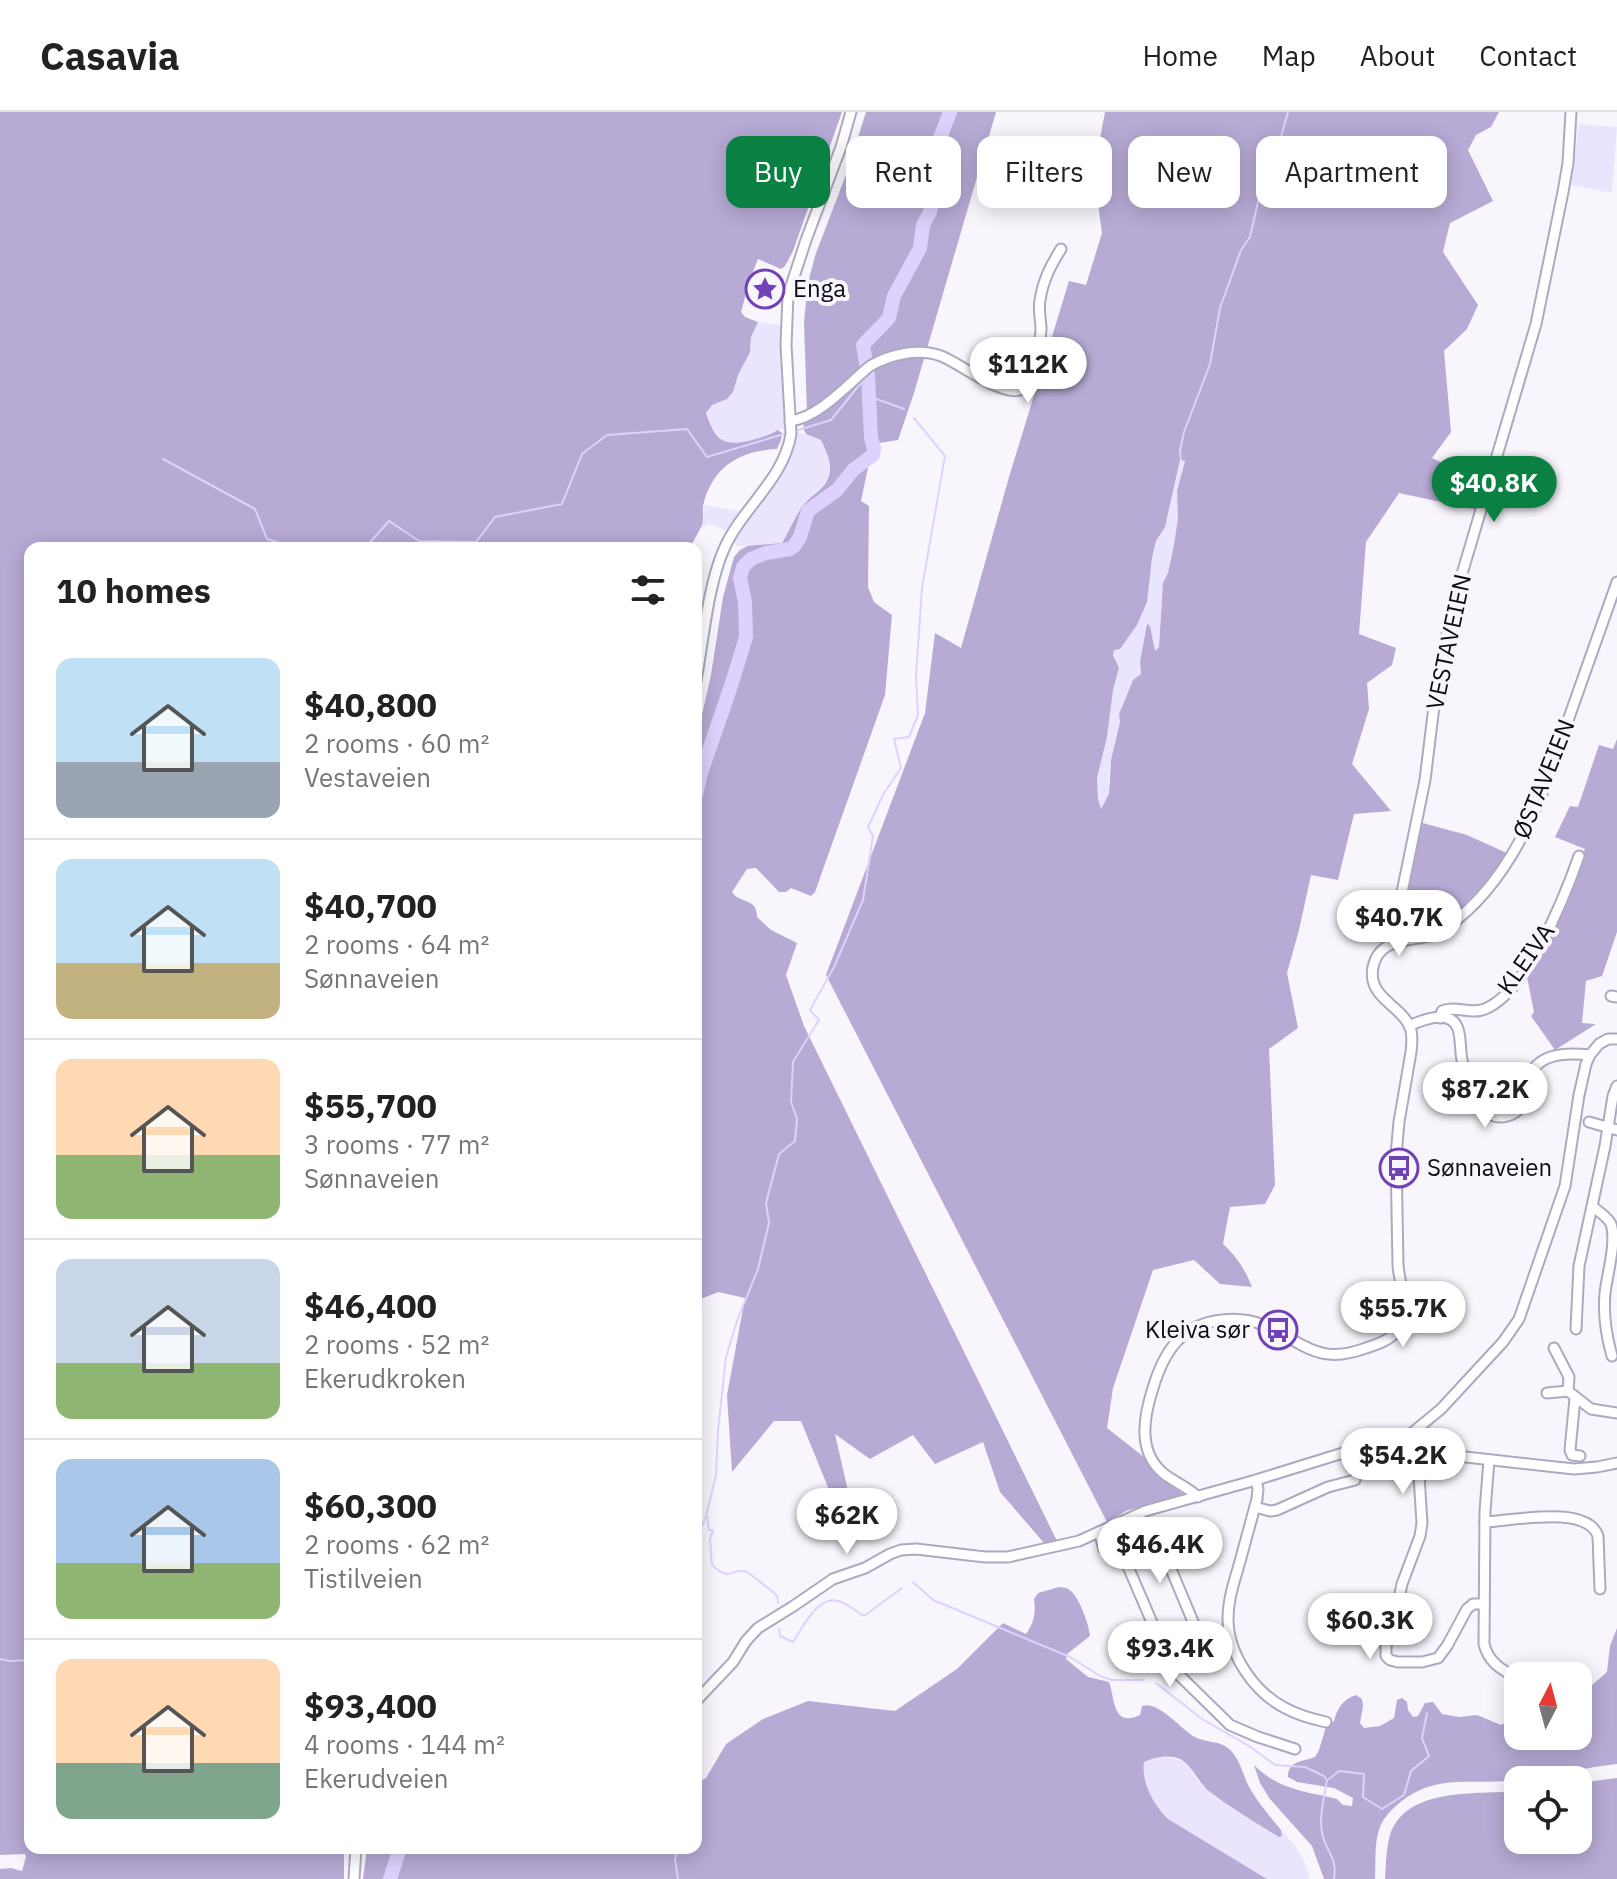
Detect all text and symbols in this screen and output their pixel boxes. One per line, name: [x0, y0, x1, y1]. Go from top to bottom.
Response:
text: Casavia: [40, 31, 180, 80]
text: Home: [1142, 37, 1218, 74]
text: Map: [1262, 37, 1316, 74]
text: About: [1360, 37, 1435, 74]
text: Contact: [1479, 37, 1577, 74]
chip: Buy: [726, 136, 830, 208]
chip: Rent: [846, 136, 961, 208]
chip: Filters: [977, 136, 1112, 208]
chip: New: [1128, 136, 1240, 208]
chip: Apartment: [1256, 136, 1447, 208]
place icon: Enga: [744, 268, 786, 310]
place label: Enga: [793, 272, 846, 304]
pin: $112K: [972, 337, 1084, 405]
text: $112K: [988, 346, 1068, 380]
pin: $40.8K: [1429, 456, 1559, 524]
text: $40.8K: [1450, 465, 1538, 499]
text: 10 homes: [56, 568, 211, 612]
icon: filters: [626, 568, 670, 612]
street label: VESTAVEIEN: [1418, 571, 1478, 713]
text: $40,800: [304, 682, 437, 726]
icon: home: [120, 690, 216, 786]
street label: ØSTAVEIEN: [1505, 714, 1582, 843]
text: 2 rooms · 60 m²: [304, 726, 489, 760]
text: Vestaveien: [304, 760, 431, 794]
text: $40,700: [304, 883, 437, 927]
pin: $40.7K: [1334, 890, 1464, 958]
icon: home: [120, 891, 216, 987]
text: $40.7K: [1355, 899, 1443, 933]
street label: KLEIVA: [1489, 917, 1561, 1000]
text: 2 rooms · 64 m²: [304, 927, 489, 961]
text: Sønnaveien: [304, 961, 440, 995]
pin: $87.2K: [1420, 1062, 1550, 1130]
text: $87.2K: [1441, 1071, 1529, 1105]
text: $55,700: [304, 1083, 437, 1127]
icon: home: [120, 1091, 216, 1187]
text: 3 rooms · 77 m²: [304, 1127, 489, 1161]
bus stop icon: Sønnaveien: [1378, 1147, 1420, 1189]
place label: Sønnaveien: [1427, 1151, 1552, 1183]
text: Sønnaveien: [304, 1161, 440, 1195]
pin: $55.7K: [1338, 1281, 1468, 1349]
text: $46,400: [304, 1283, 437, 1327]
text: $55.7K: [1359, 1290, 1447, 1324]
icon: home: [120, 1291, 216, 1387]
bus stop icon: Kleiva sør: [1257, 1309, 1299, 1351]
place label: Kleiva sør: [1145, 1313, 1250, 1345]
text: 2 rooms · 52 m²: [304, 1327, 489, 1361]
text: Ekerudkroken: [304, 1361, 466, 1395]
pin: $54.2K: [1338, 1428, 1468, 1496]
text: $54.2K: [1359, 1437, 1447, 1471]
text: $60,300: [304, 1483, 437, 1527]
pin: $62K: [800, 1488, 894, 1556]
icon: home: [120, 1491, 216, 1587]
text: $62K: [815, 1497, 879, 1531]
pin: $46.4K: [1095, 1517, 1225, 1585]
text: $46.4K: [1116, 1526, 1204, 1560]
text: 2 rooms · 62 m²: [304, 1527, 489, 1561]
text: Tistilveien: [304, 1561, 423, 1595]
pin: $60.3K: [1305, 1593, 1435, 1661]
text: $60.3K: [1326, 1602, 1414, 1636]
pin: $93.4K: [1105, 1621, 1235, 1689]
text: $93.4K: [1126, 1630, 1214, 1664]
north arrow: [1504, 1662, 1592, 1750]
map controls: [1504, 1662, 1592, 1854]
text: $93,400: [304, 1683, 437, 1727]
icon: home: [120, 1691, 216, 1787]
text: 4 rooms · 144 m²: [304, 1727, 505, 1761]
text: Ekerudveien: [304, 1761, 448, 1795]
button: locate: [1504, 1766, 1592, 1854]

